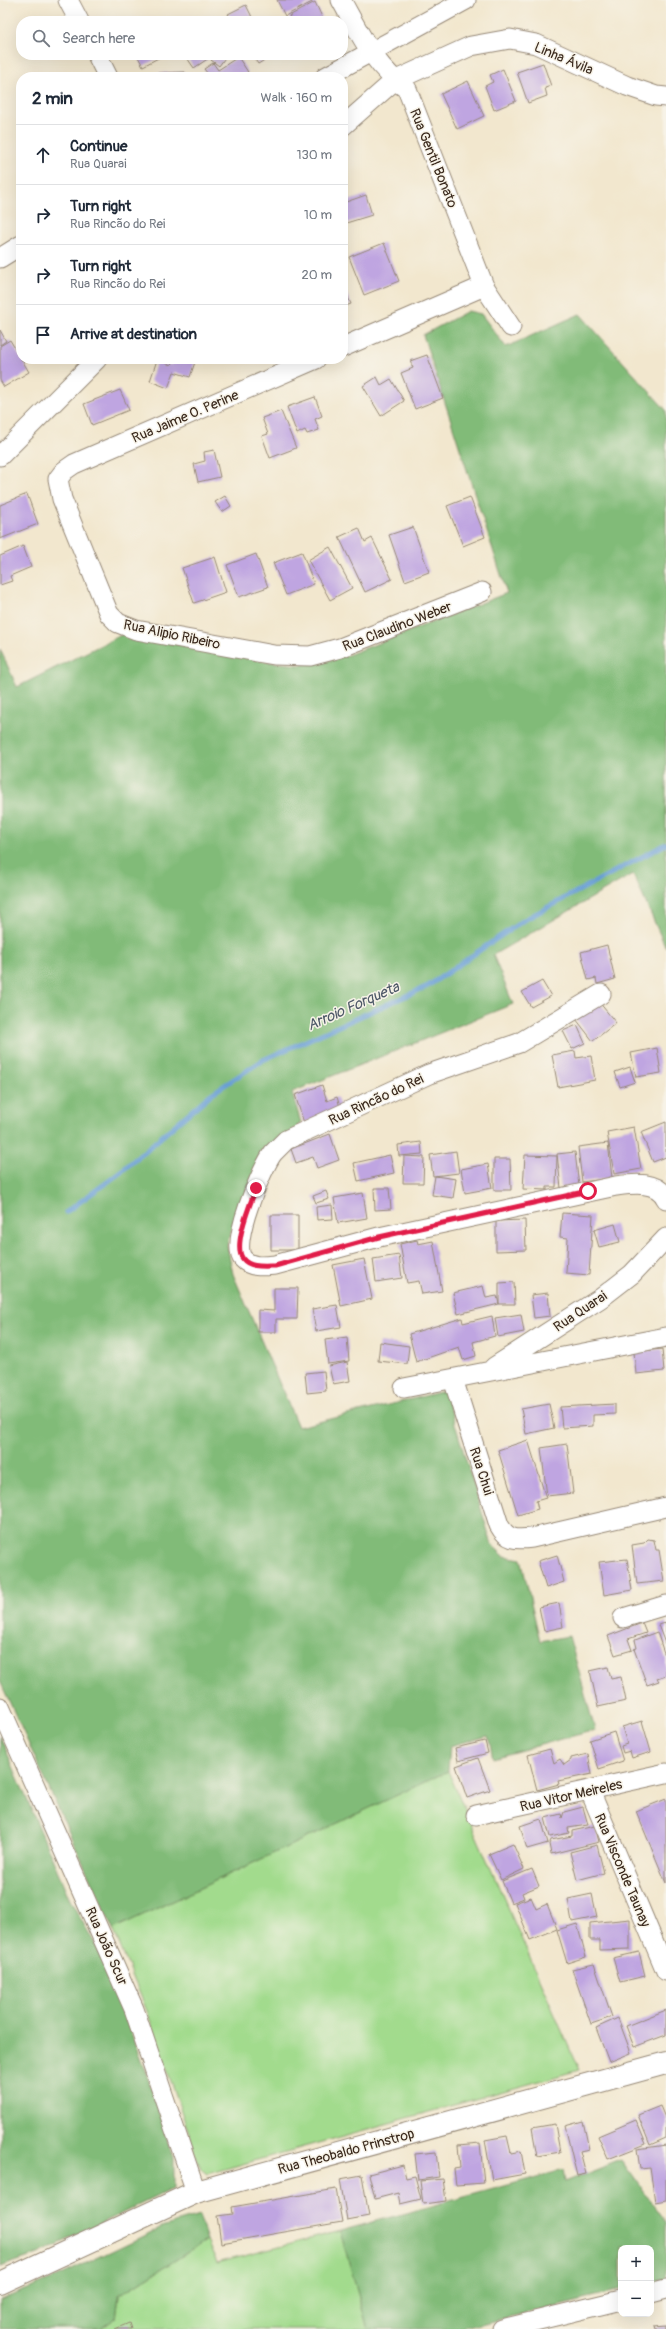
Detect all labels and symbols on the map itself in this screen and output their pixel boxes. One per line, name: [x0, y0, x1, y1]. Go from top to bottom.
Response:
street label: Linha Ávila: [532, 38, 596, 78]
street label: Rua Gentil Bonato: [406, 106, 461, 211]
street label: Rua Jaime O. Perine: [129, 386, 241, 447]
street label: Rua Claudino Weber: [340, 598, 454, 655]
street label: Rua Alipio Ribeiro: [122, 616, 222, 653]
water label: Arroio Forqueta: [304, 977, 403, 1035]
street label: Rua Rincão do Rei: [326, 1070, 427, 1129]
route end: [247, 1179, 265, 1197]
route start: [579, 1182, 597, 1200]
street label: Rua Quarai: [550, 1287, 611, 1335]
street label: Rua Chui: [466, 1445, 497, 1498]
street label: Rua Vitor Meireles: [518, 1775, 625, 1816]
street label: Rua Visconde Taunay: [591, 1811, 654, 1930]
street label: Rua João Scur: [82, 1904, 131, 1988]
street label: Rua Theobaldo Prinstrop: [276, 2125, 417, 2178]

